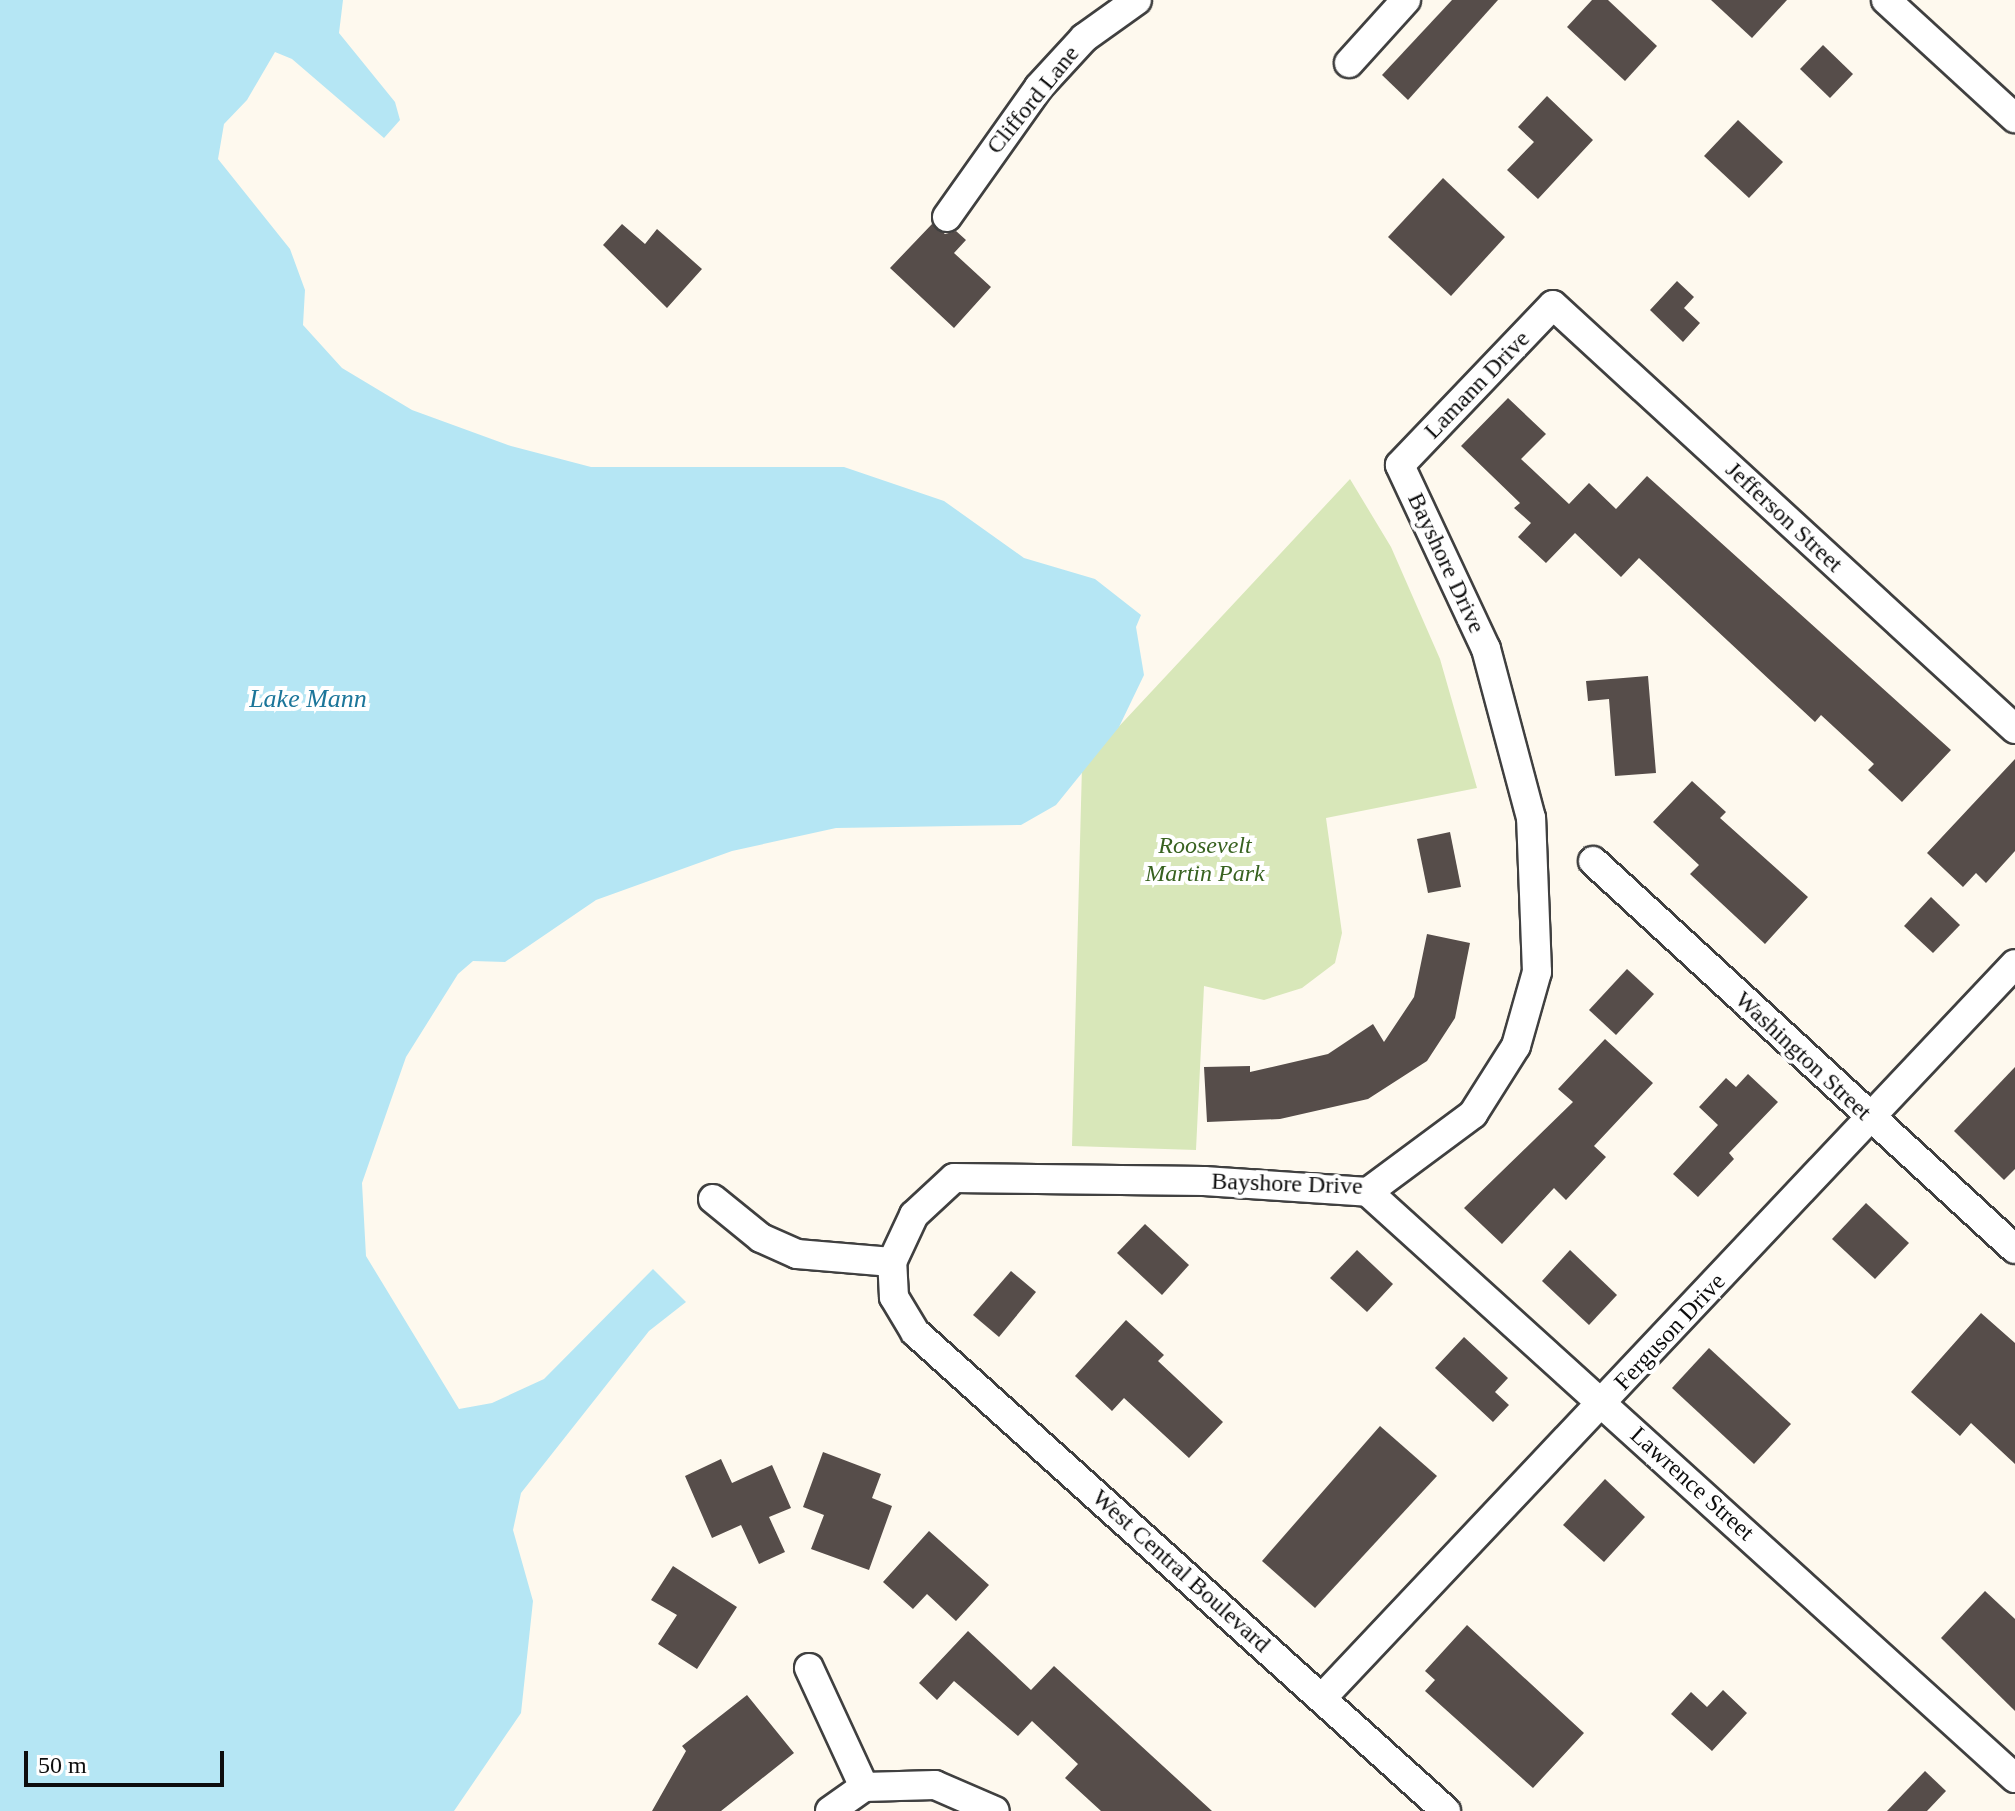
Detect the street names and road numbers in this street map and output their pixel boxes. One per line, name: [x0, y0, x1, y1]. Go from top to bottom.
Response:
street label: Clifford Lane: [981, 40, 1085, 160]
street label: Lamann Drive: [1418, 325, 1536, 445]
street label: Jefferson Street: [1720, 455, 1848, 579]
street label: Bayshore Drive: [1401, 488, 1491, 638]
street label: Washington Street: [1729, 985, 1877, 1127]
street label: Bayshore Drive: [1211, 1167, 1363, 1201]
street label: Ferguson Drive: [1608, 1267, 1732, 1397]
street label: Lawrence Street: [1624, 1421, 1760, 1547]
street label: West Central Boulevard: [1086, 1483, 1276, 1659]

